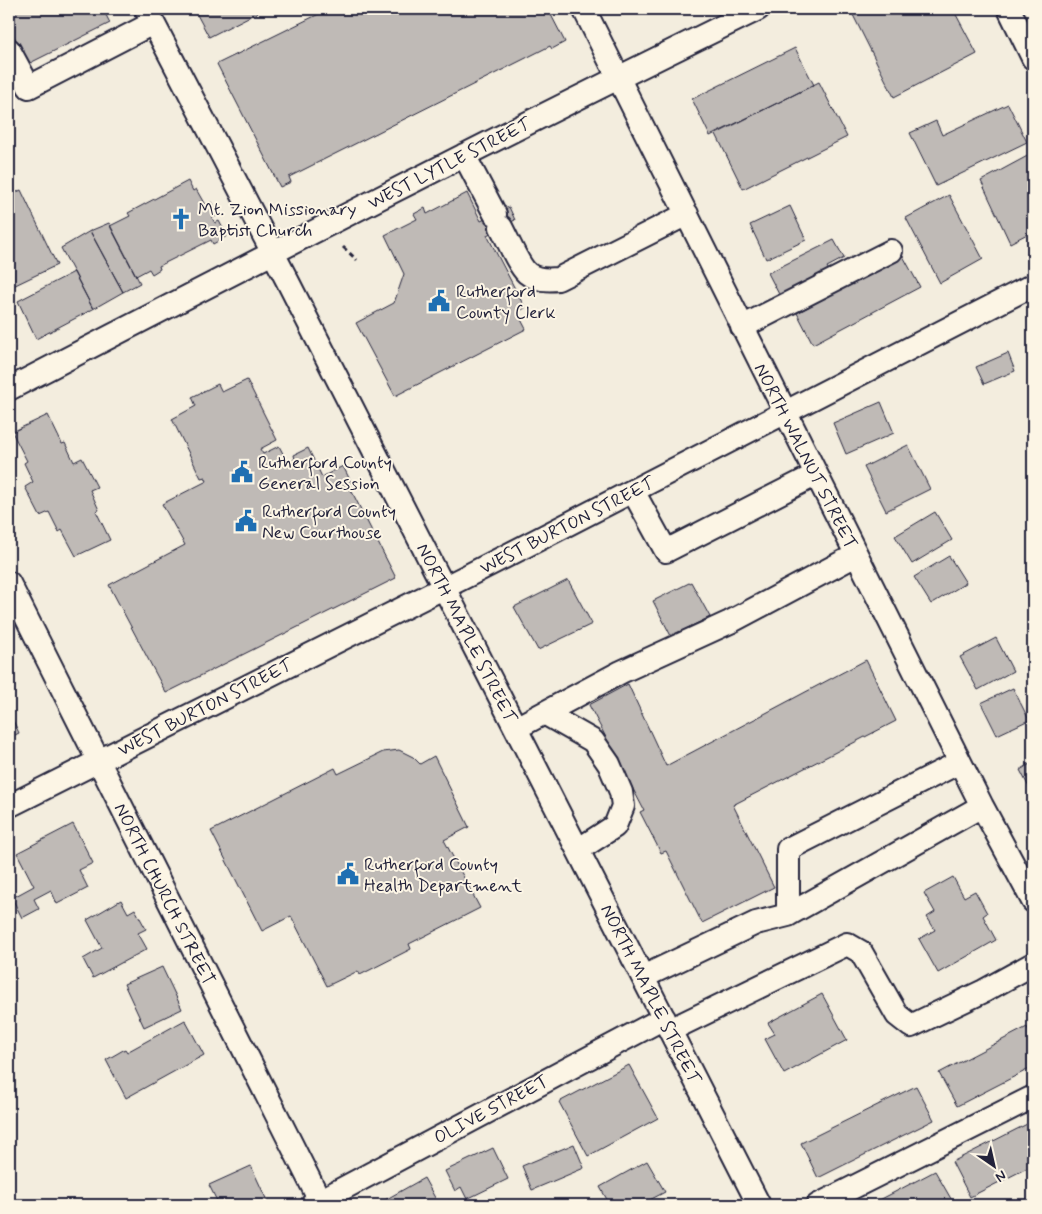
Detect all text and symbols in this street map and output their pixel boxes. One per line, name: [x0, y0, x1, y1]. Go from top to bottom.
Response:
street label: WEST LYTLE STREET: [364, 112, 536, 215]
place label: Mt. Zion Missionary Baptist Church: [198, 198, 356, 243]
church icon: Mt. Zion Missionary Baptist Church: [168, 206, 194, 232]
place label: Rutherford County Clerk: [456, 280, 556, 325]
public building icon: Rutherford County Clerk: [426, 288, 452, 314]
street label: NORTH WALNUT STREET: [748, 359, 862, 554]
place label: Rutherford County General Session: [258, 451, 392, 496]
public building icon: Rutherford County General Session: [229, 459, 255, 485]
street label: WEST BURTON STREET: [476, 471, 660, 580]
place label: Rutherford County New Courthouse: [262, 500, 396, 545]
public building icon: Rutherford County New Courthouse: [233, 508, 259, 534]
street label: NORTH MAPLE STREET: [410, 540, 522, 728]
street label: WEST BURTON STREET: [114, 653, 298, 762]
street label: NORTH CHURCH STREET: [108, 799, 220, 990]
place label: Rutherford County Health Department: [364, 853, 522, 898]
public building icon: Rutherford County Health Department: [335, 861, 361, 887]
street label: NORTH MAPLE STREET: [594, 901, 706, 1089]
street label: OLIVE STREET: [430, 1070, 553, 1150]
north arrow: [970, 1142, 1020, 1192]
text: N: [992, 1166, 1010, 1186]

